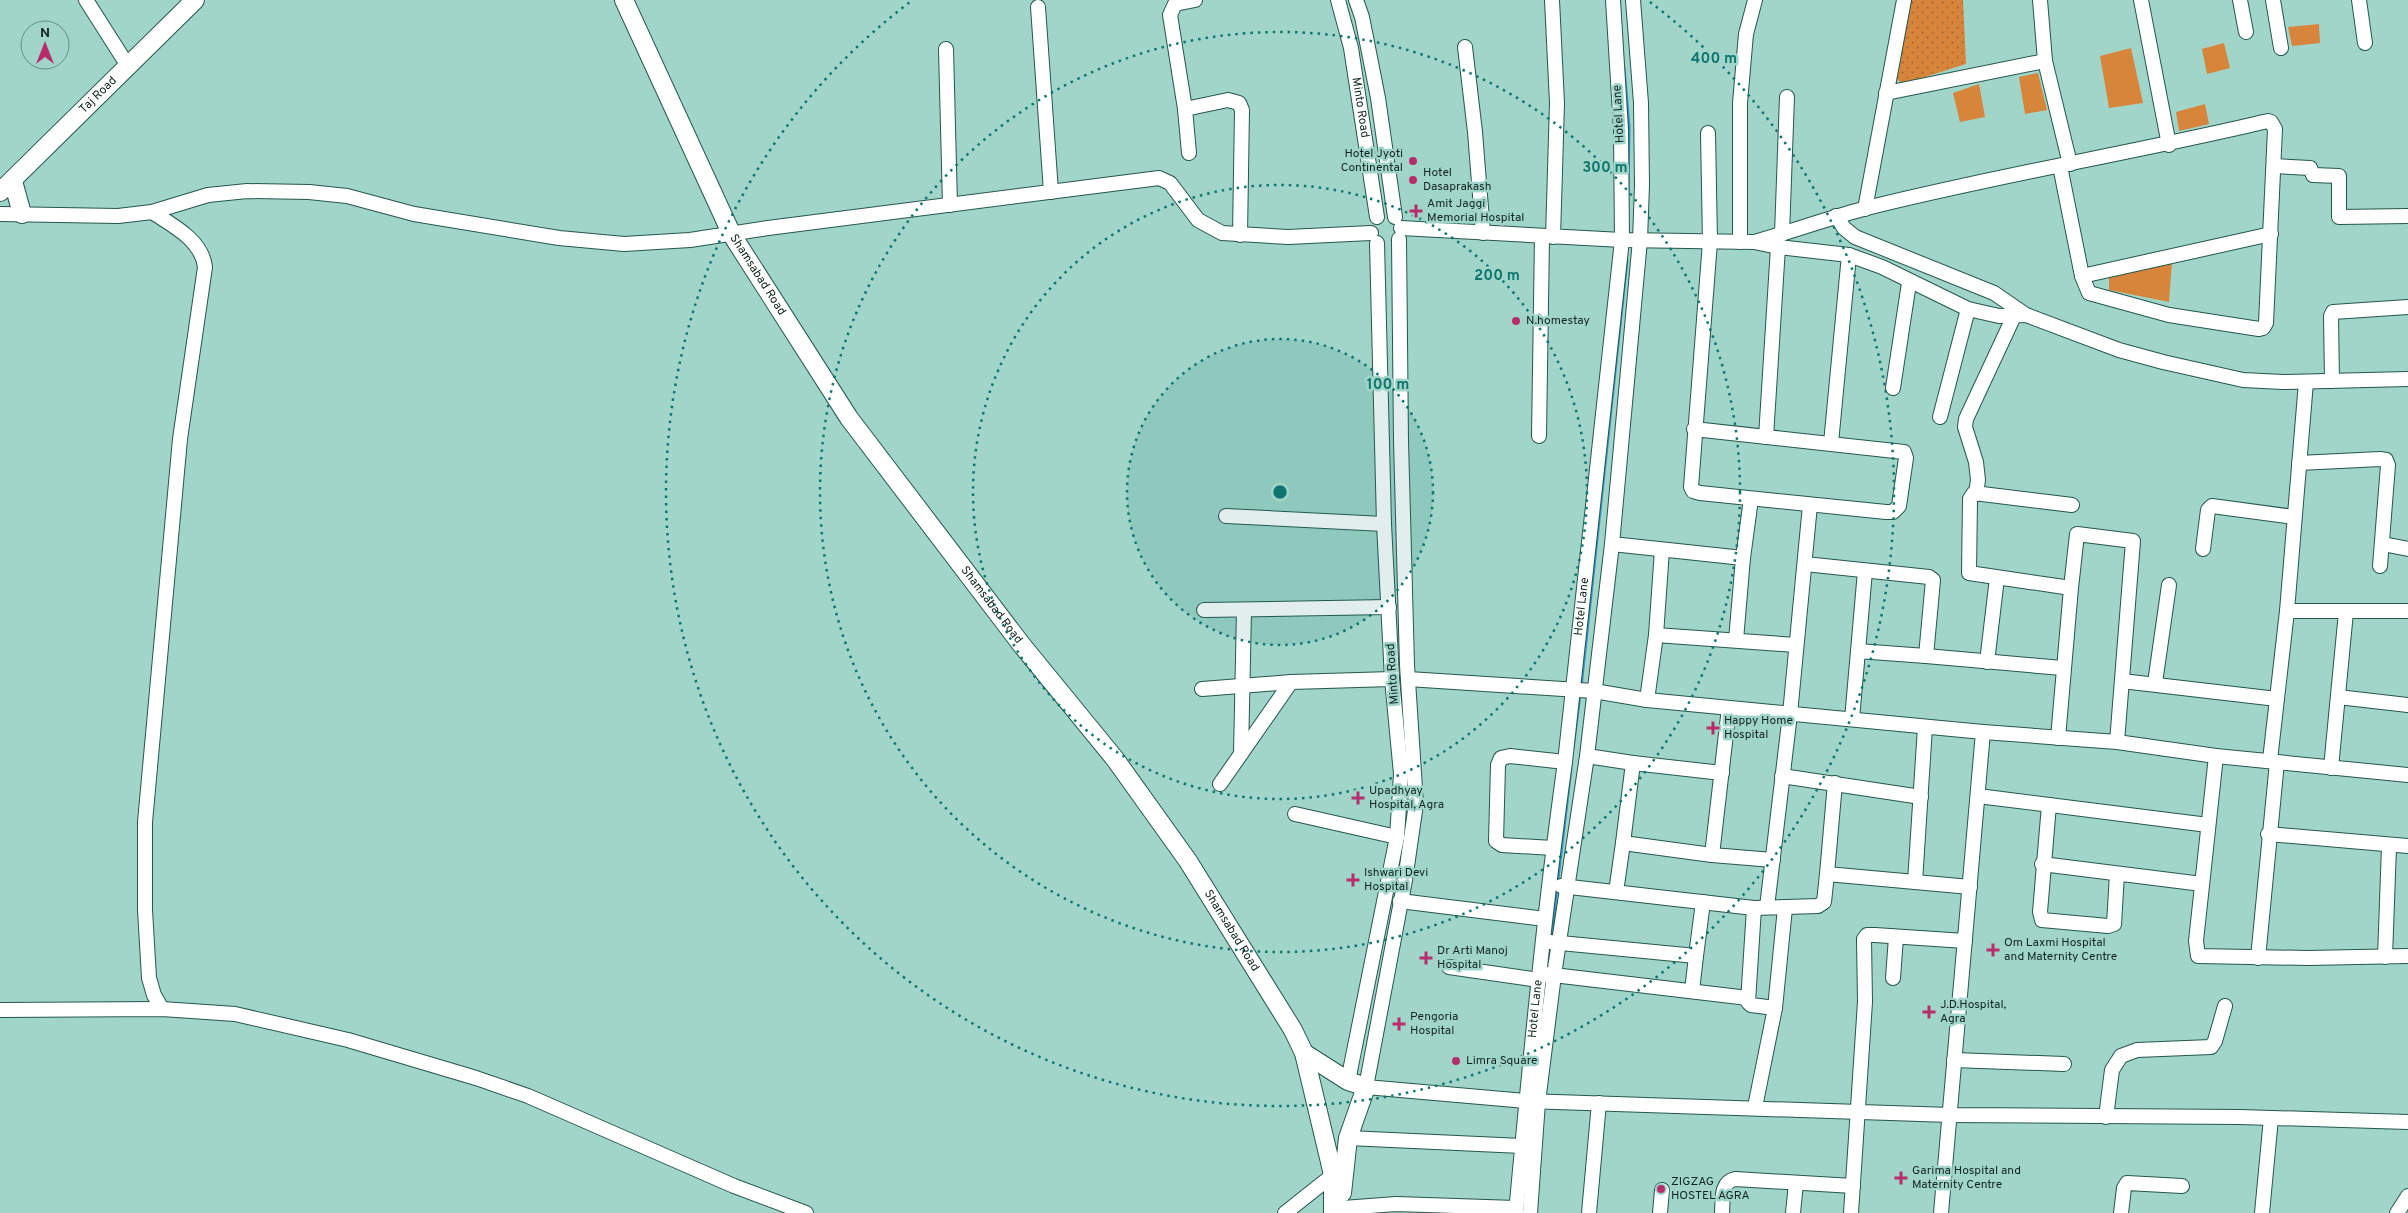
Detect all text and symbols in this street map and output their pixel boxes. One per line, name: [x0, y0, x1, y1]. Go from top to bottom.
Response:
north arrow: [20, 20, 70, 70]
text: N: [40, 25, 50, 42]
text: 400 m: [1691, 50, 1737, 69]
street label: Taj Road: [76, 73, 121, 117]
street label: Minto Road: [1348, 76, 1373, 139]
street label: Hotel Lane: [1609, 84, 1629, 144]
place label: Hotel Jyoti Continental: [1341, 146, 1403, 176]
marker: Hotel Jyoti Continental: [1407, 155, 1419, 167]
text: 300 m: [1582, 159, 1628, 178]
place label: Hotel Dasaprakash: [1423, 165, 1492, 195]
marker: Hotel Dasaprakash: [1407, 174, 1419, 186]
place label: Amit Jaggi Memorial Hospital: [1427, 196, 1525, 226]
marker: Amit Jaggi Memorial Hospital: [1409, 204, 1423, 218]
street label: Shamsabad Road: [726, 231, 789, 319]
text: 200 m: [1474, 267, 1520, 286]
place label: N.homestay: [1526, 313, 1590, 329]
marker: N.homestay: [1510, 315, 1522, 327]
text: 100 m: [1367, 376, 1409, 395]
centre of rings: [1271, 483, 1289, 501]
street label: Shamsabad Road: [957, 563, 1026, 647]
street label: Hotel Lane: [1571, 577, 1593, 637]
street label: Minto Road: [1383, 643, 1403, 705]
place label: Happy Home Hospital: [1724, 713, 1793, 743]
marker: Happy Home Hospital: [1706, 721, 1720, 735]
place label: Upadhyay Hospital, Agra: [1369, 783, 1444, 813]
marker: Upadhyay Hospital, Agra: [1351, 791, 1365, 805]
place label: Ishwari Devi Hospital: [1364, 865, 1428, 895]
marker: Ishwari Devi Hospital: [1346, 873, 1360, 887]
street label: Shamsabad Road: [1200, 887, 1263, 975]
place label: Om Laxmi Hospital and Maternity Centre: [2004, 935, 2117, 965]
place label: Dr Arti Manoj Hospital: [1437, 943, 1508, 973]
marker: Om Laxmi Hospital and Maternity Centre: [1986, 943, 2000, 957]
marker: Dr Arti Manoj Hospital: [1419, 951, 1433, 965]
street label: Hotel Lane: [1525, 979, 1547, 1039]
place label: J.D.Hospital, Agra: [1940, 997, 2007, 1027]
marker: J.D.Hospital, Agra: [1922, 1005, 1936, 1019]
place label: Pengoria Hospital: [1410, 1009, 1458, 1039]
marker: Pengoria Hospital: [1392, 1017, 1406, 1031]
place label: Limra Square: [1466, 1053, 1538, 1069]
marker: Limra Square: [1450, 1055, 1462, 1067]
place label: Garima Hospital and Maternity Centre: [1912, 1163, 2021, 1193]
marker: Garima Hospital and Maternity Centre: [1894, 1171, 1908, 1185]
place label: ZIGZAG HOSTEL AGRA: [1671, 1174, 1750, 1204]
marker: ZIGZAG HOSTEL AGRA: [1655, 1183, 1667, 1195]

